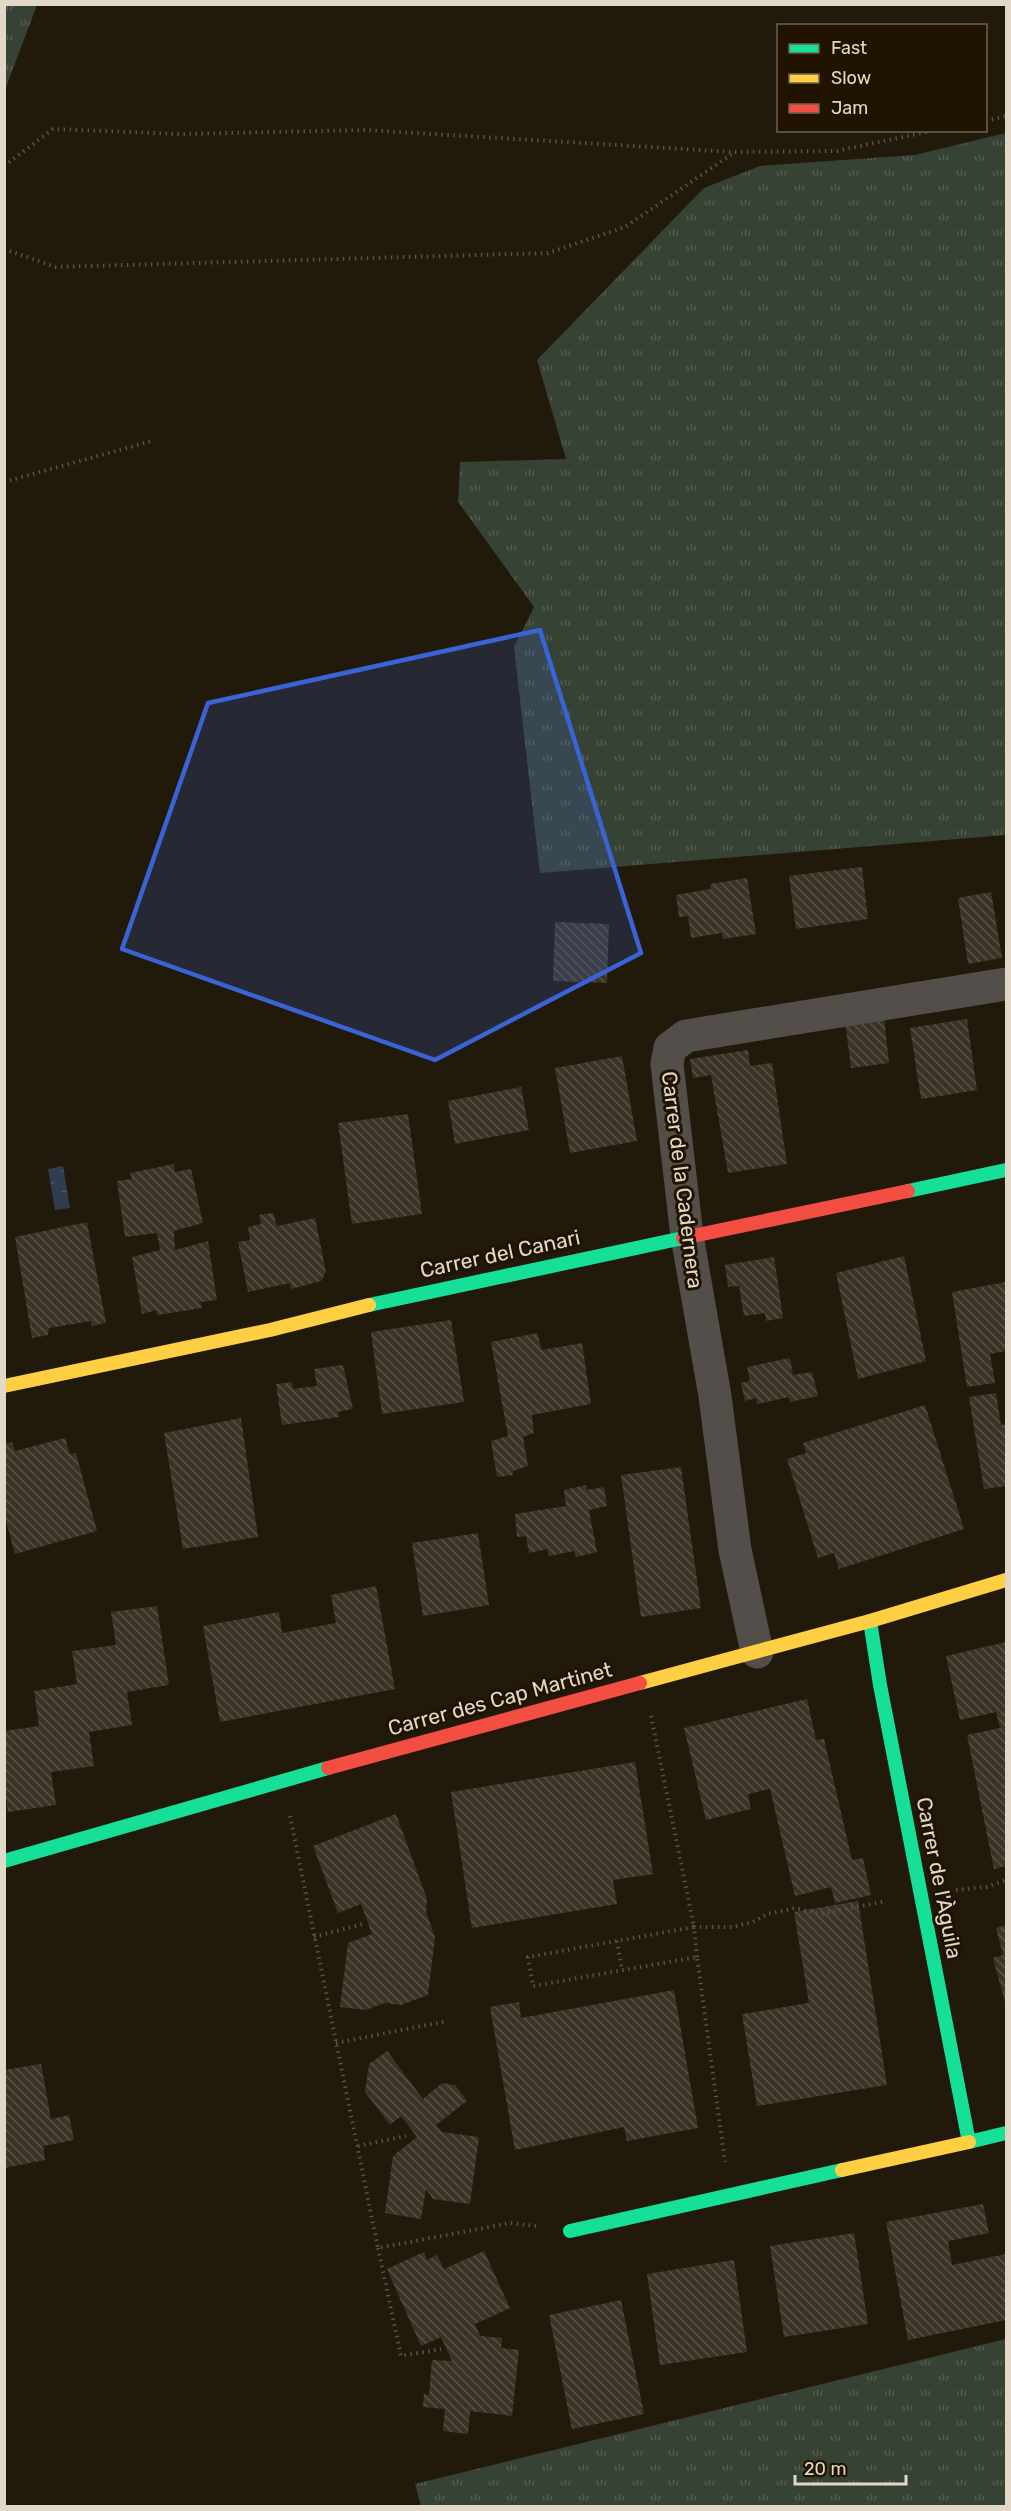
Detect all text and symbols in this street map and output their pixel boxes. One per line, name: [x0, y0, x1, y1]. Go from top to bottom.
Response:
legend: [777, 24, 987, 132]
text: Fast: [831, 37, 867, 59]
text: Slow: [831, 67, 871, 89]
text: Jam: [831, 97, 868, 119]
street label: Carrer de la Cadernera: [657, 1070, 708, 1290]
street label: Carrer del Canari: [417, 1224, 582, 1283]
street label: Carrer des Cap Martinet: [385, 1657, 615, 1741]
street label: Carrer de l'Àguila: [912, 1795, 967, 1961]
scale bar: [795, 2448, 906, 2486]
text: 20 m: [804, 2458, 846, 2480]

